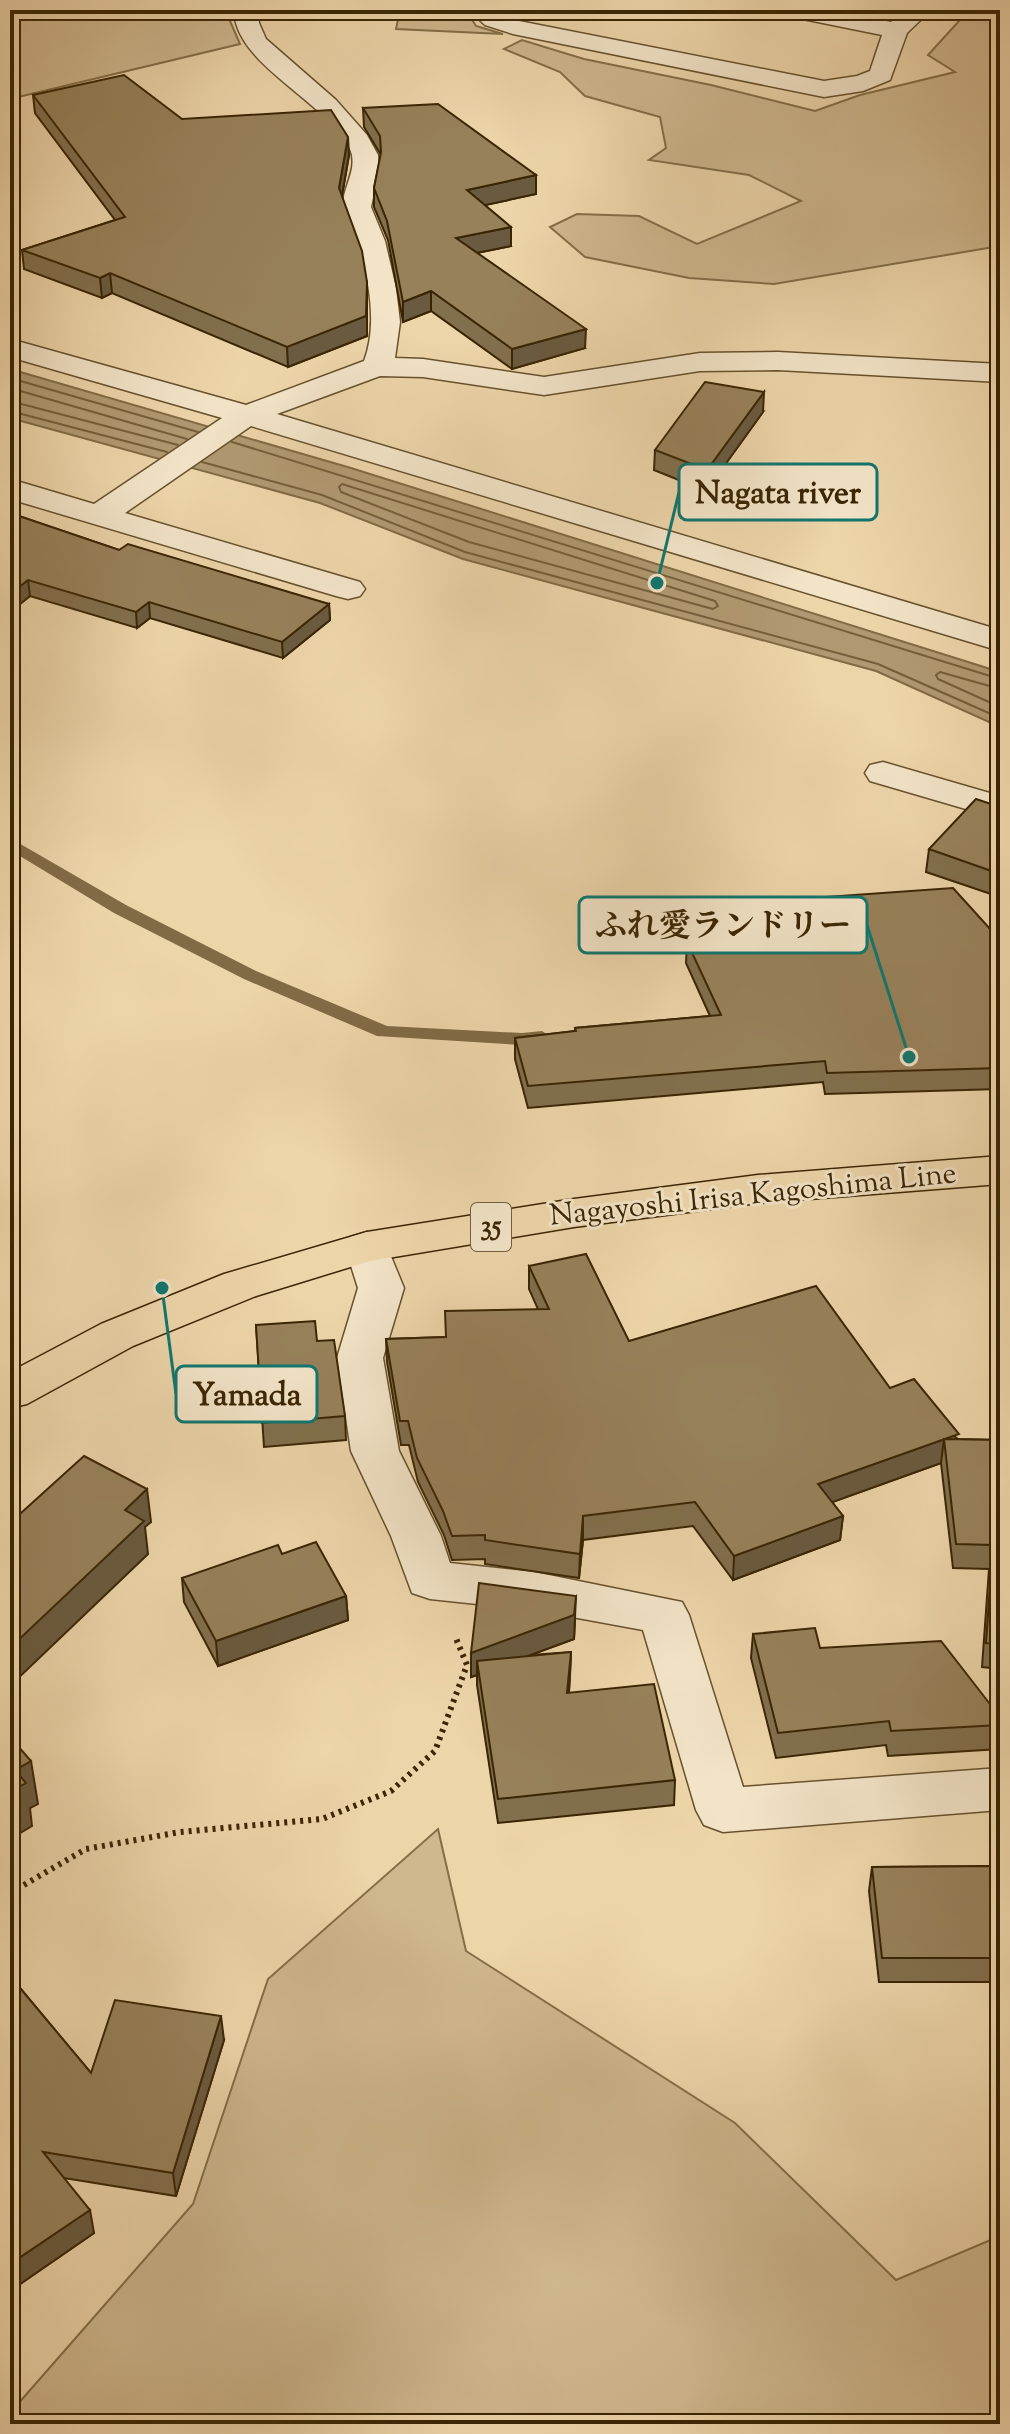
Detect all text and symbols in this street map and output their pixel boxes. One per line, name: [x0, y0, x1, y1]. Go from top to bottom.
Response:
callout: Nagata river: [679, 464, 877, 520]
text: Nagata river: [695, 472, 862, 518]
callout: ふれ愛ランドリー: [579, 897, 867, 953]
text: ふれ愛ランドリー: [595, 905, 851, 951]
street label: Nagayoshi Irisa Kagoshima Line: [547, 1153, 959, 1239]
road number: 35: [471, 1203, 511, 1251]
callout: Yamada: [176, 1366, 317, 1422]
text: Yamada: [193, 1374, 302, 1420]

